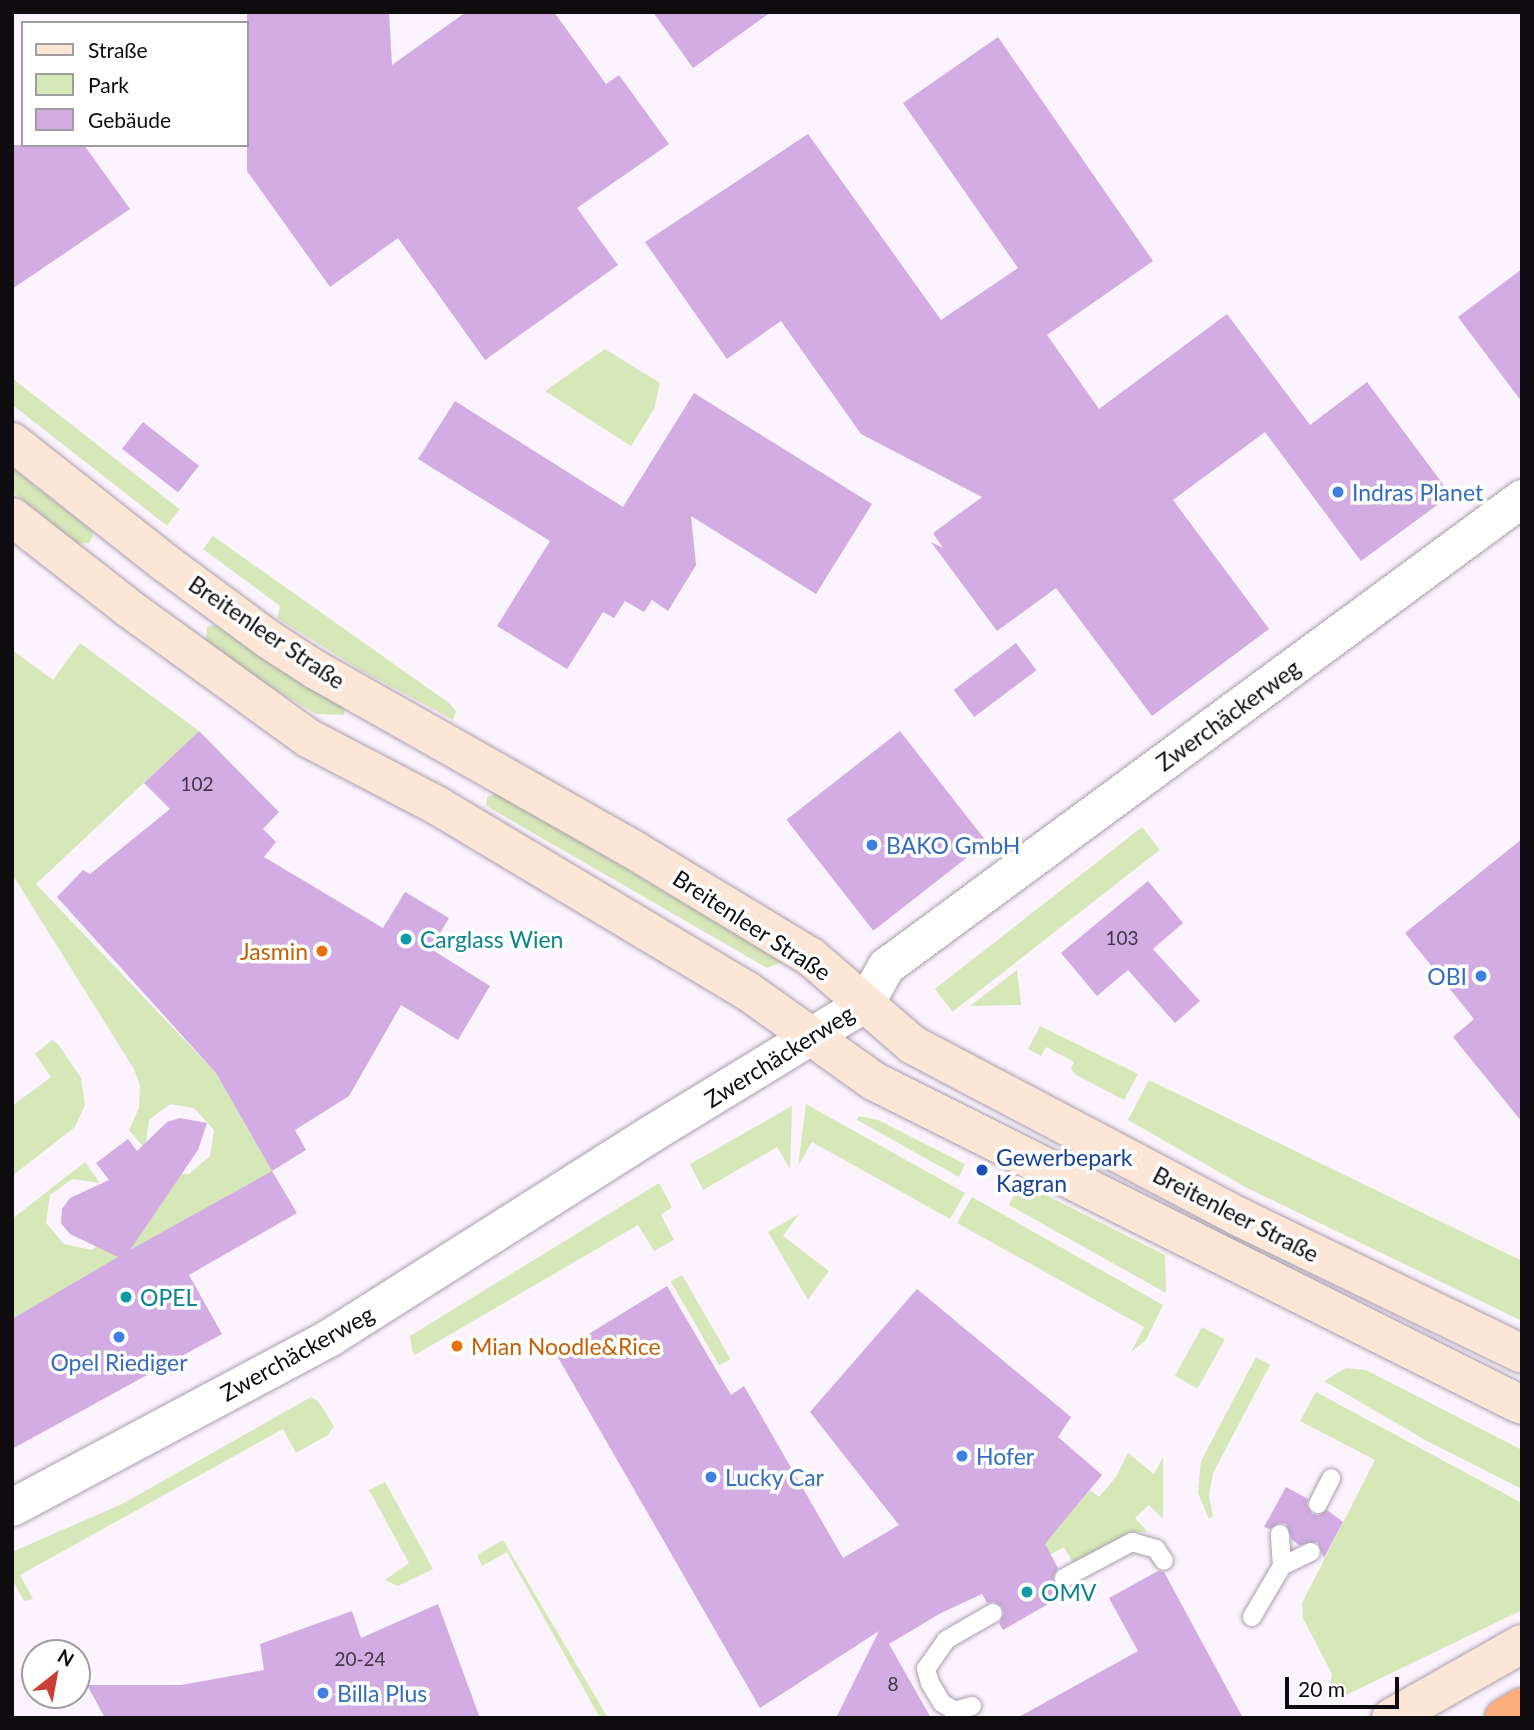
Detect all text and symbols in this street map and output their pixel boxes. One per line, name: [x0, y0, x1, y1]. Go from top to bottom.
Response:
legend: [21, 21, 248, 147]
text: Straße: [88, 37, 148, 62]
text: Park: [88, 72, 129, 97]
text: Gebäude: [88, 107, 171, 132]
place label: Indras Planet: [1352, 478, 1483, 506]
marker: Indras Planet: [1330, 484, 1346, 500]
street label: Breitenleer Straße: [184, 569, 350, 695]
street label: Zwerchäckerweg: [1151, 654, 1305, 776]
house number: 102: [180, 773, 214, 795]
place label: BAKO GmbH: [886, 831, 1020, 859]
marker: BAKO GmbH: [864, 837, 880, 853]
street label: Breitenleer Straße: [668, 864, 836, 986]
place label: Carglass Wien: [420, 925, 564, 953]
house number: 103: [1105, 927, 1139, 949]
marker: Carglass Wien: [398, 931, 414, 947]
place label: Jasmin: [240, 937, 308, 965]
marker: Jasmin: [314, 943, 330, 959]
place label: OBI: [1427, 962, 1467, 990]
marker: OBI: [1473, 968, 1489, 984]
street label: Zwerchäckerweg: [699, 999, 859, 1113]
place label: Gewerbepark Kagran: [996, 1143, 1133, 1197]
street label: Breitenleer Straße: [1148, 1160, 1324, 1268]
marker: Gewerbepark Kagran: [974, 1162, 990, 1178]
place label: OPEL: [140, 1283, 197, 1311]
marker: OPEL: [118, 1289, 134, 1305]
street label: Zwerchäckerweg: [216, 1299, 378, 1407]
marker: Opel Riediger: [111, 1329, 127, 1345]
place label: Mian Noodle&Rice: [471, 1332, 661, 1360]
marker: Mian Noodle&Rice: [449, 1338, 465, 1354]
place label: Opel Riediger: [50, 1348, 188, 1376]
place label: Hofer: [976, 1442, 1034, 1470]
marker: Hofer: [954, 1448, 970, 1464]
place label: Lucky Car: [725, 1463, 825, 1491]
marker: Lucky Car: [703, 1469, 719, 1485]
place label: OMV: [1041, 1578, 1096, 1606]
marker: OMV: [1019, 1584, 1035, 1600]
north arrow: [21, 1639, 91, 1709]
text: N: [54, 1644, 78, 1671]
house number: 20-24: [334, 1648, 386, 1670]
scale bar: [1289, 1664, 1403, 1708]
house number: 8: [887, 1673, 899, 1695]
text: 20 m: [1298, 1676, 1345, 1701]
place label: Billa Plus: [337, 1679, 427, 1707]
marker: Billa Plus: [315, 1685, 331, 1701]

